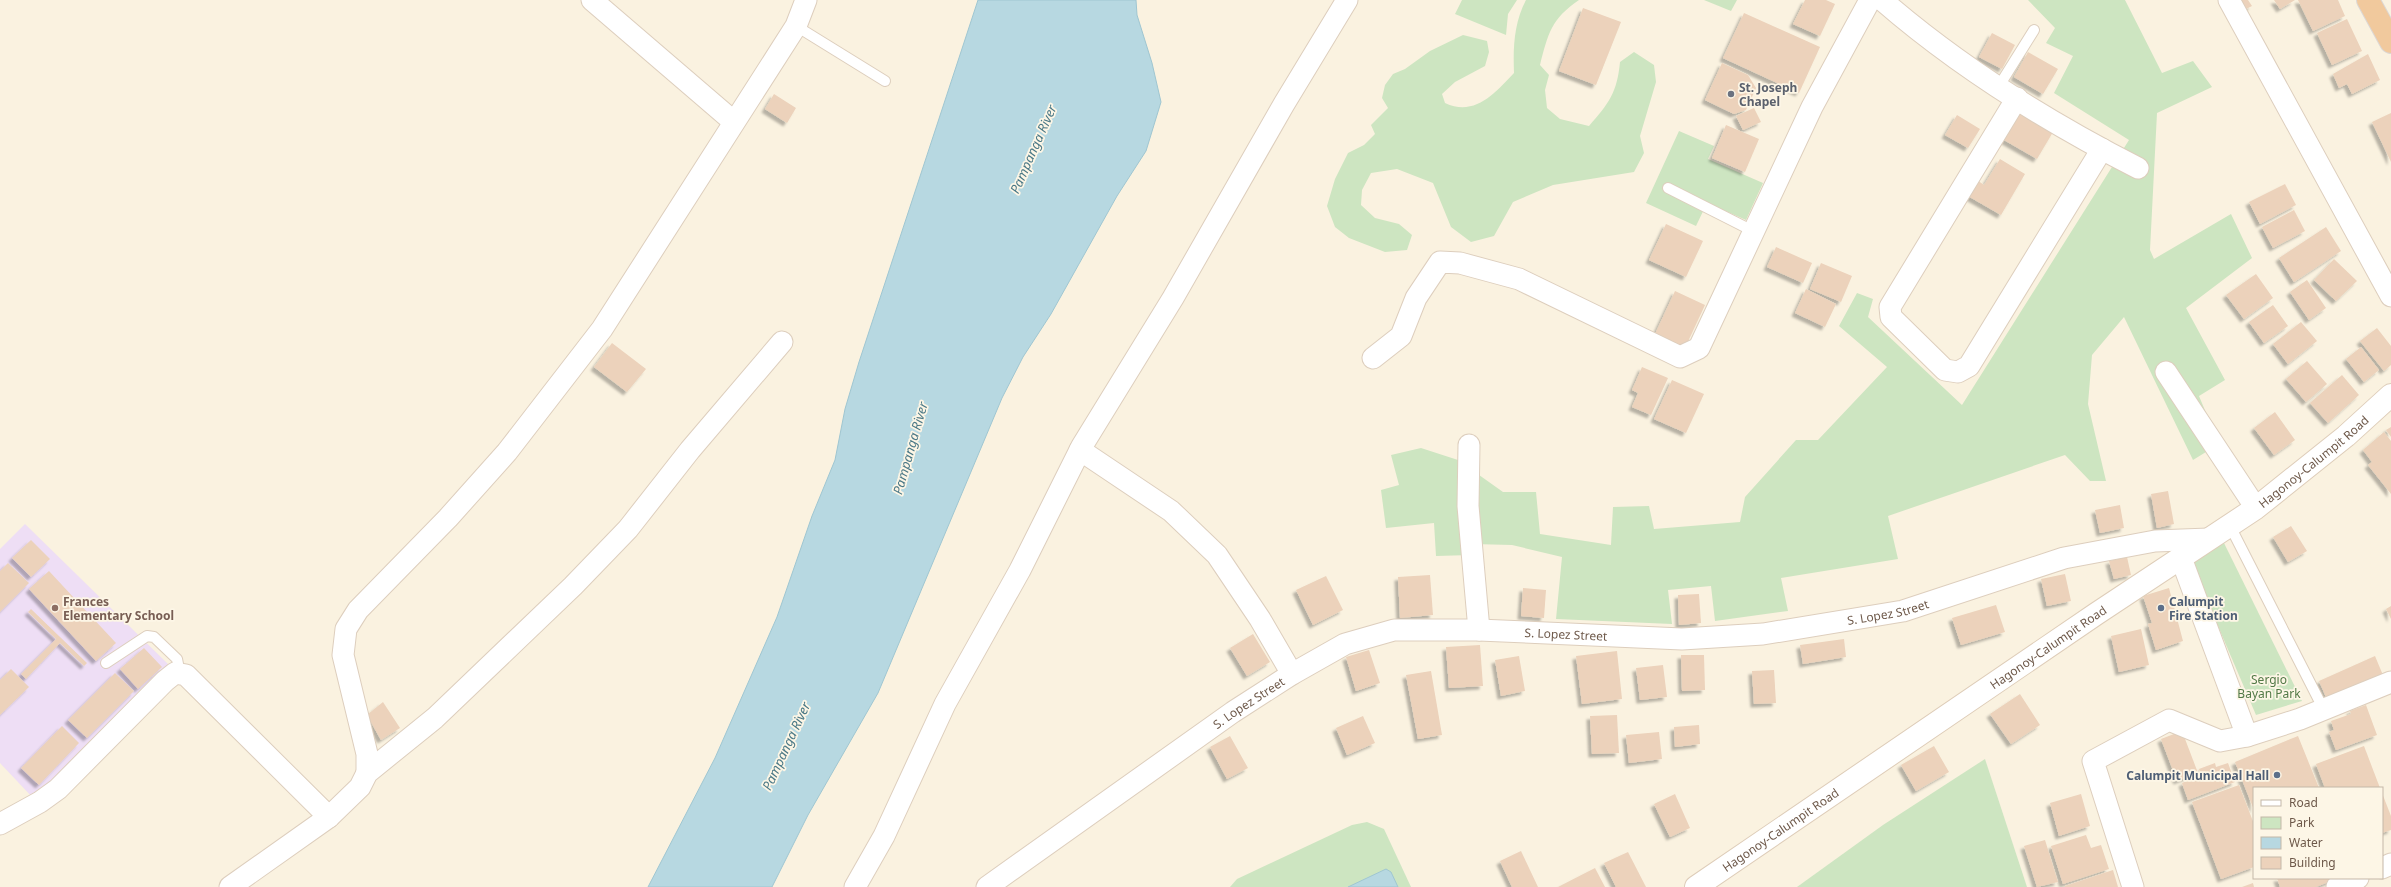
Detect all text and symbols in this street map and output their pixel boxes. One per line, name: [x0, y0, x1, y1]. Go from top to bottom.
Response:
place label: St. Joseph Chapel: [1739, 79, 1797, 110]
marker: St. Joseph Chapel: [1726, 89, 1736, 99]
water label: Pampanga River: [1005, 101, 1061, 196]
water label: Pampanga River: [888, 399, 932, 496]
street label: Hagonoy-Calumpit Road: [2255, 411, 2372, 512]
place label: Frances Elementary School: [63, 593, 174, 624]
place label: Calumpit Fire Station: [2169, 593, 2238, 624]
street label: S. Lopez Street: [1846, 595, 1931, 629]
street label: Hagonoy-Calumpit Road: [1986, 601, 2109, 693]
marker: Frances Elementary School: [50, 603, 60, 613]
marker: Calumpit Fire Station: [2156, 603, 2166, 613]
street label: S. Lopez Street: [1524, 624, 1608, 644]
park label: Sergio Bayan Park: [2237, 671, 2301, 702]
street label: S. Lopez Street: [1209, 672, 1288, 732]
water label: Pampanga River: [758, 698, 815, 793]
place label: Calumpit Municipal Hall: [2126, 767, 2269, 784]
marker: Calumpit Municipal Hall: [2272, 770, 2282, 780]
street label: Hagonoy-Calumpit Road: [1719, 784, 1842, 875]
legend: [2253, 787, 2383, 879]
text: Road: [2289, 794, 2318, 811]
text: Park: [2289, 814, 2315, 831]
text: Water: [2289, 834, 2323, 851]
text: Building: [2289, 854, 2336, 871]

